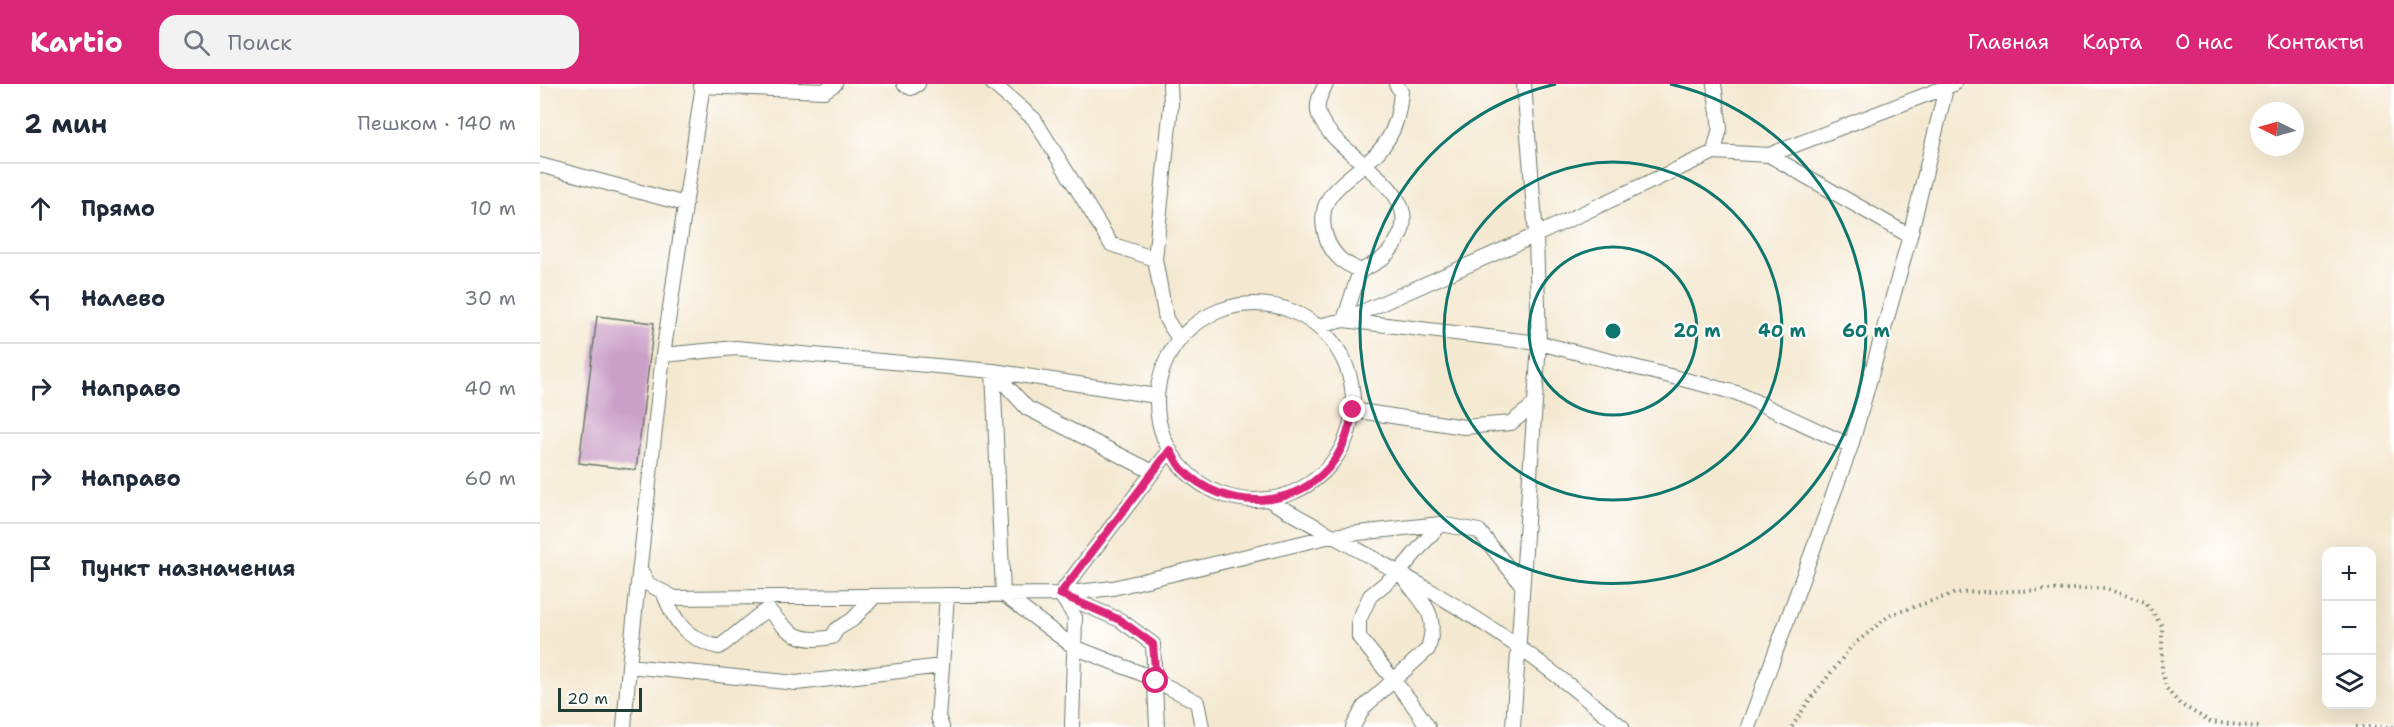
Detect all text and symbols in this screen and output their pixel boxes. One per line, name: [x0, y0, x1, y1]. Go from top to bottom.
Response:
search box: [159, 15, 579, 69]
text: Kartio: [30, 23, 123, 61]
icon: search: [180, 26, 213, 59]
text: Поиск: [228, 28, 292, 57]
text: Главная: [1968, 28, 2049, 56]
text: Карта: [2082, 28, 2142, 56]
text: О нас: [2175, 28, 2233, 56]
text: Контакты: [2266, 28, 2364, 56]
north arrow: [2250, 102, 2304, 156]
text: 2 мин: [24, 106, 107, 141]
text: Пешком · 140 m: [358, 110, 516, 136]
icon: ahead: [24, 192, 57, 225]
text: Прямо: [81, 194, 155, 223]
text: 10 m: [470, 195, 516, 221]
icon: left: [24, 282, 57, 315]
text: Налево: [81, 284, 165, 313]
text: 30 m: [464, 285, 516, 311]
text: 20 m: [1673, 319, 1721, 343]
text: 40 m: [1758, 319, 1806, 343]
text: 60 m: [1842, 319, 1890, 343]
centre of rings: [1603, 321, 1623, 341]
icon: right: [24, 372, 57, 405]
text: Направо: [81, 374, 181, 403]
text: 40 m: [464, 375, 516, 401]
route end: [1339, 396, 1365, 422]
icon: right: [24, 462, 57, 495]
text: Направо: [81, 464, 181, 493]
text: 60 m: [464, 465, 516, 491]
map controls: [2322, 547, 2376, 709]
button: +: [2322, 547, 2376, 601]
icon: arrive: [24, 552, 57, 585]
text: Пункт назначения: [81, 554, 295, 583]
button: −: [2322, 601, 2376, 655]
button: layers: [2322, 655, 2376, 709]
route start: [1142, 667, 1168, 693]
scale bar: [558, 685, 642, 712]
text: 20 m: [567, 688, 608, 709]

